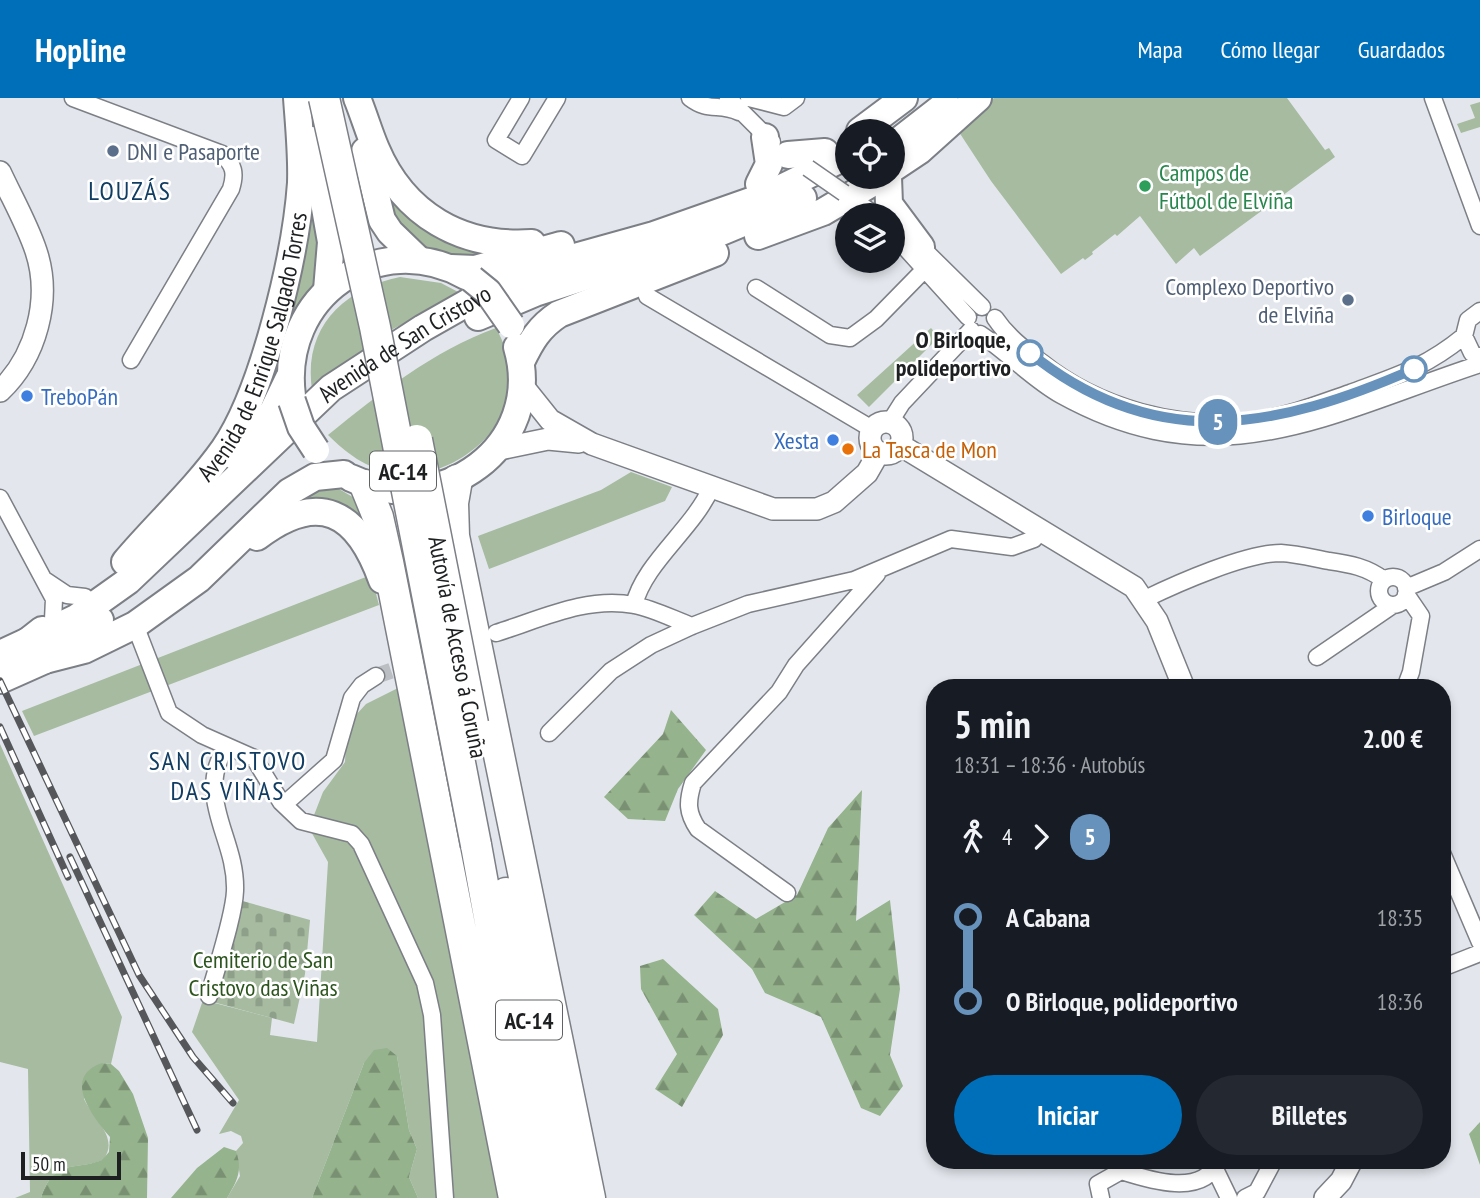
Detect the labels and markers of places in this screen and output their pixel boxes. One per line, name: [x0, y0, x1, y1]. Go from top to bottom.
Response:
place label: DNI e Pasaporte: [127, 136, 260, 167]
marker: DNI e Pasaporte: [105, 143, 121, 159]
place label: Campos de Fútbol de Elviña: [1159, 157, 1293, 216]
marker: Campos de Fútbol de Elviña: [1137, 178, 1153, 194]
place label: Complexo Deportivo de Elviña: [1165, 271, 1334, 330]
marker: Complexo Deportivo de Elviña: [1340, 292, 1356, 308]
place label: O Birloque, polideportivo: [896, 324, 1011, 383]
marker: O Birloque, polideportivo: [1017, 340, 1043, 366]
unlabelled marker: [1401, 356, 1427, 382]
place label: TreboPán: [41, 381, 118, 412]
marker: TreboPán: [19, 388, 35, 404]
place label: Xesta: [774, 425, 819, 456]
marker: Xesta: [825, 432, 841, 448]
place label: La Tasca de Mon: [862, 434, 997, 465]
marker: La Tasca de Mon: [840, 441, 856, 457]
place label: Birloque: [1382, 501, 1452, 532]
marker: Birloque: [1360, 508, 1376, 524]

